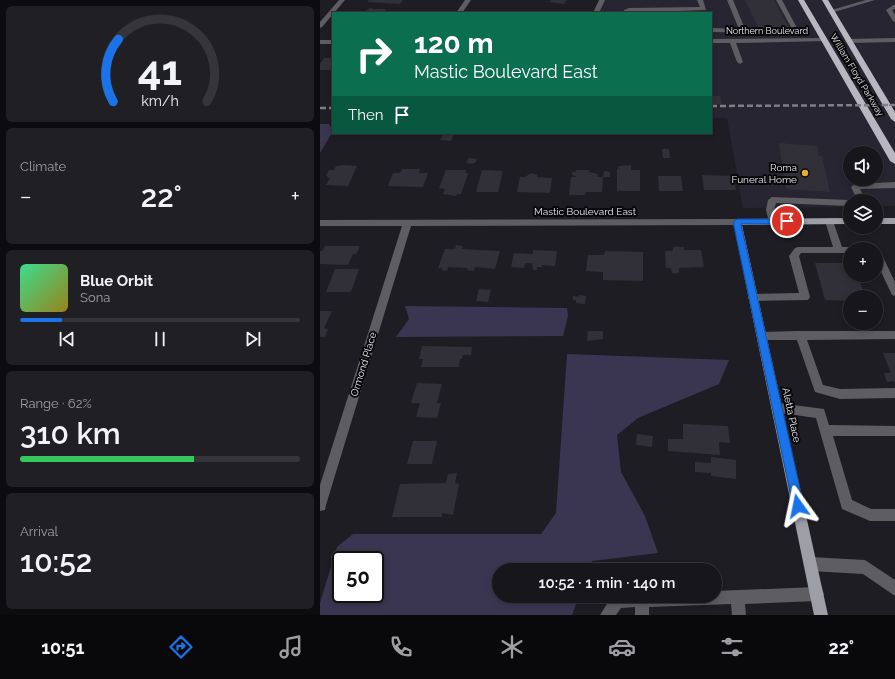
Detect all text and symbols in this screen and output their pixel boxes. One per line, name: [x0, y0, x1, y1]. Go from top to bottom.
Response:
street label: Northern Boulevard: [726, 26, 808, 36]
text: 120 m: [414, 27, 494, 60]
icon: right: [348, 28, 400, 80]
street label: William Floyd Parkway: [828, 32, 886, 118]
text: 41: [138, 46, 182, 95]
text: Mastic Boulevard East: [414, 61, 598, 82]
text: km/h: [141, 92, 179, 108]
icon: arrive: [391, 104, 413, 126]
text: Then: [348, 106, 383, 124]
map controls: [843, 146, 883, 330]
button: sound: [843, 146, 883, 186]
text: Climate: [20, 159, 66, 174]
place label: Roma Funeral Home: [732, 162, 797, 185]
marker: Roma Funeral Home: [800, 168, 810, 178]
text: 22°: [141, 179, 182, 214]
text: −: [20, 183, 32, 209]
text: +: [291, 183, 300, 209]
button: layers: [843, 194, 883, 234]
pin: [770, 204, 804, 238]
street label: Mastic Boulevard East: [534, 206, 637, 217]
icon: arrive: [776, 210, 798, 232]
button: +: [843, 242, 883, 282]
text: Blue Orbit: [80, 272, 153, 290]
text: Sona: [80, 290, 110, 305]
button: −: [843, 290, 883, 330]
icon: previous: [56, 328, 78, 350]
icon: pause: [149, 328, 171, 350]
icon: next: [242, 328, 264, 350]
street label: Ormond Place: [349, 331, 378, 398]
street label: Aletta Place: [780, 387, 803, 444]
text: Range · 62%: [20, 396, 92, 411]
text: 310 km: [20, 416, 121, 451]
position arrow: [777, 485, 819, 527]
text: Arrival: [20, 524, 58, 539]
text: 10:52: [20, 544, 92, 579]
speed limit sign: 50: [332, 551, 384, 603]
text: 10:52 · 1 min · 140 m: [539, 574, 675, 592]
icon: directions: [167, 633, 195, 661]
icon: music: [277, 633, 305, 661]
icon: phone: [387, 633, 415, 661]
icon: climate: [498, 633, 526, 661]
icon: car: [608, 633, 636, 661]
icon: filters: [718, 633, 746, 661]
text: 10:51: [41, 637, 84, 658]
text: 22°: [828, 637, 854, 658]

